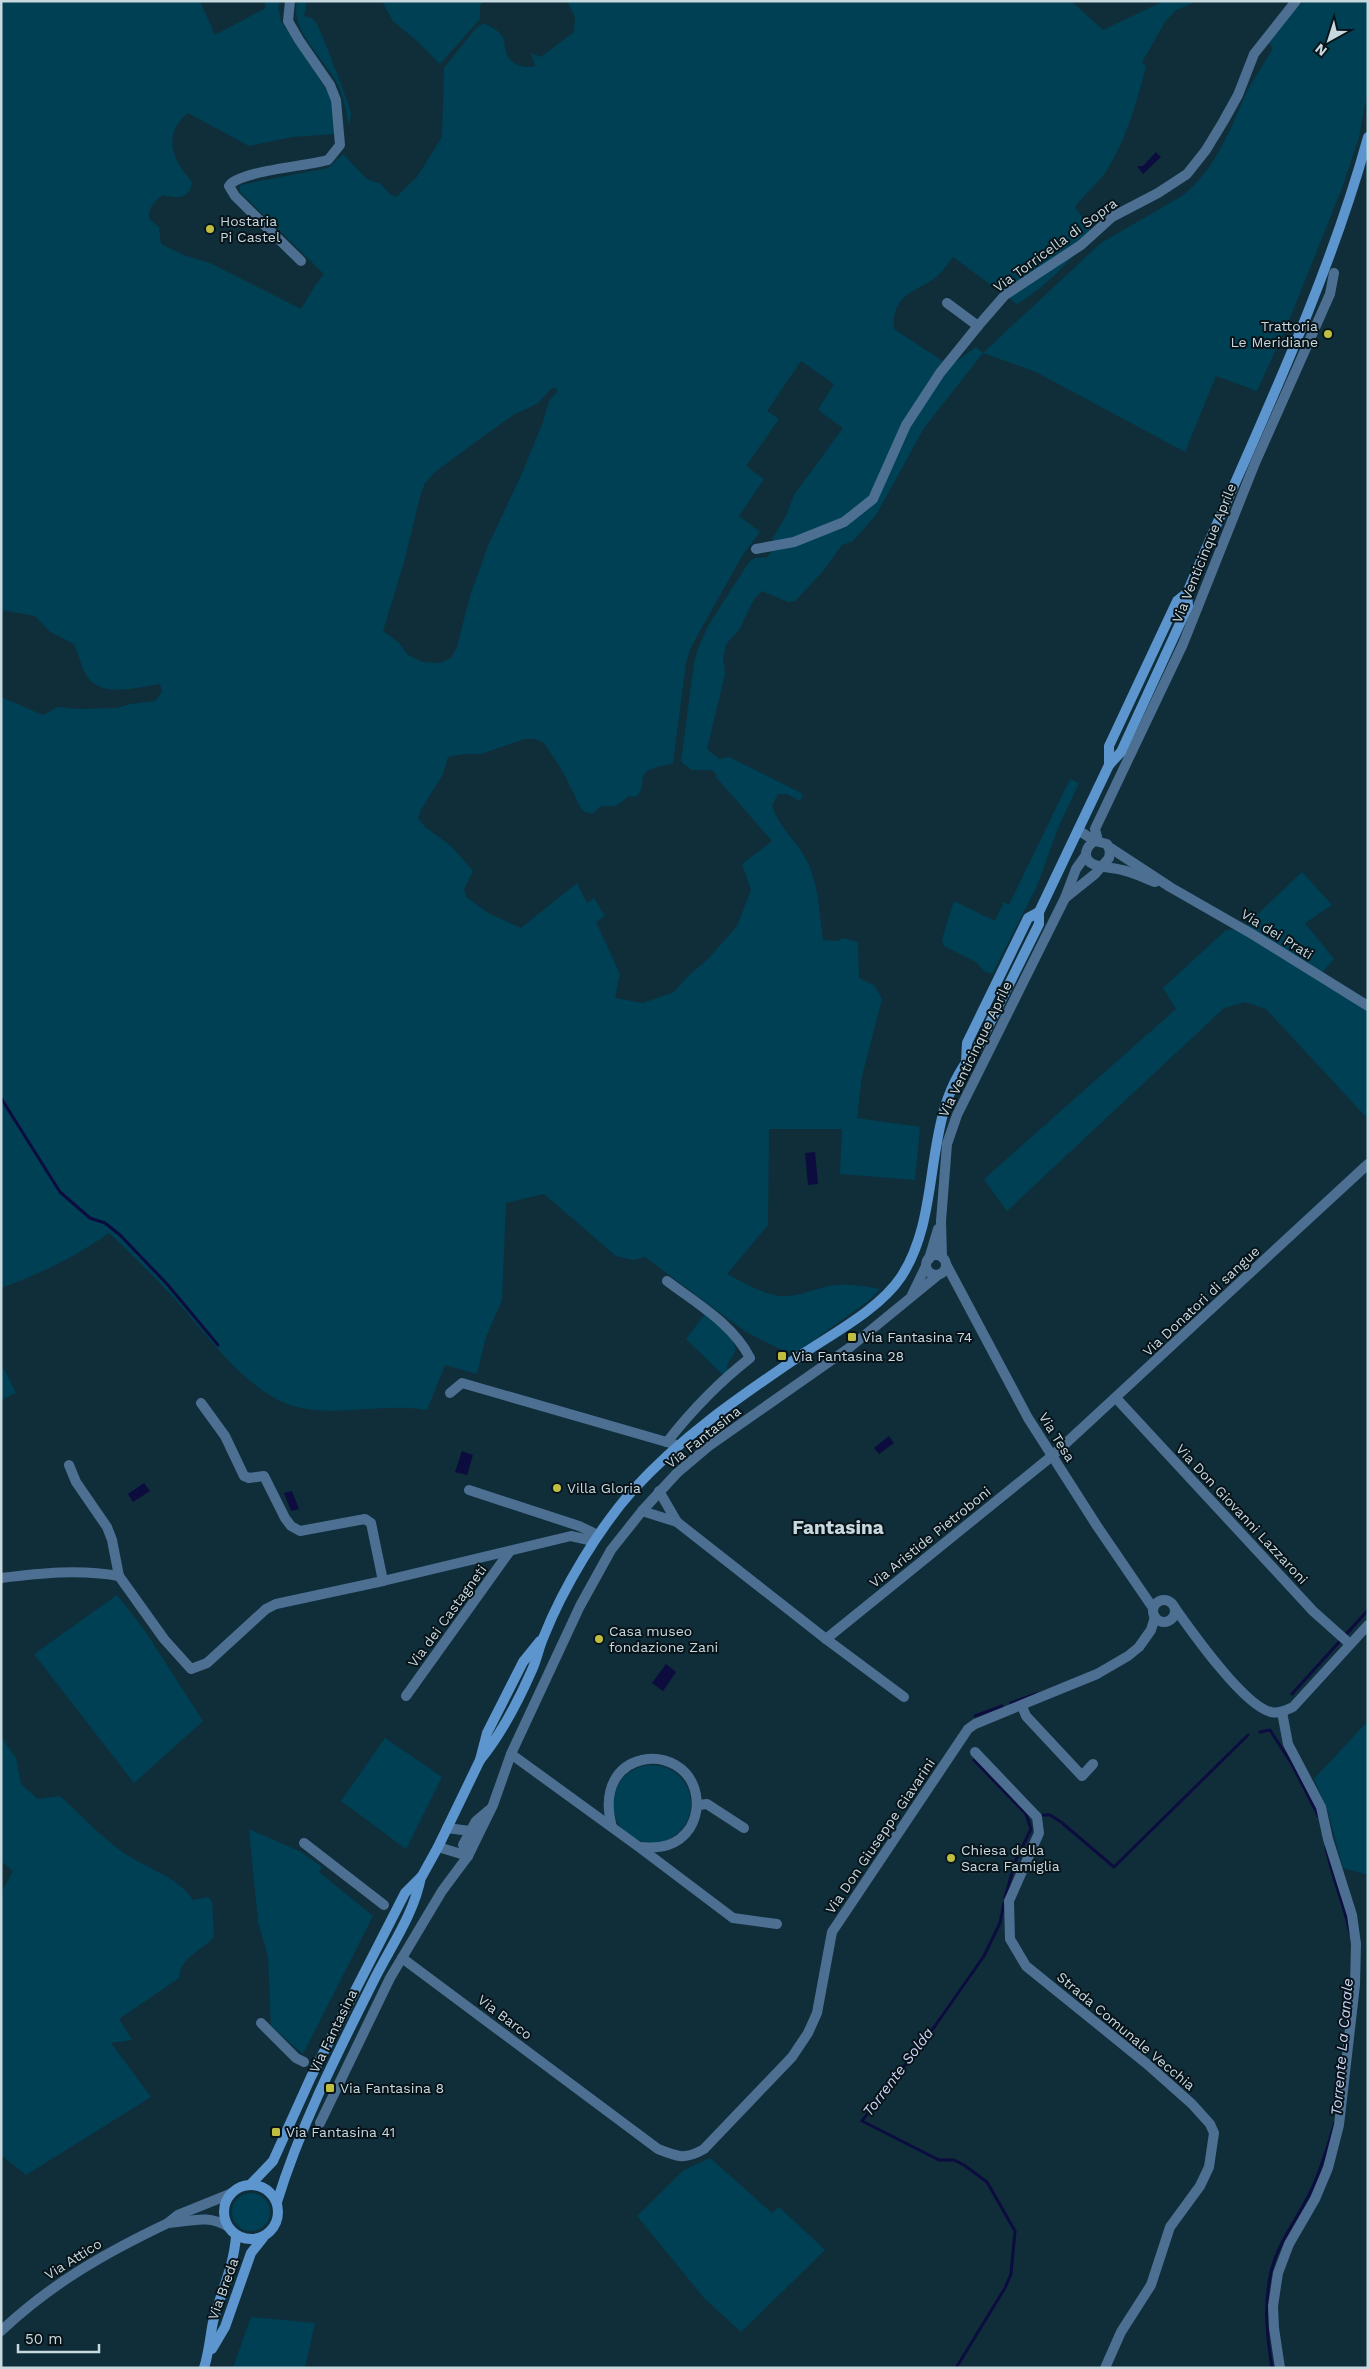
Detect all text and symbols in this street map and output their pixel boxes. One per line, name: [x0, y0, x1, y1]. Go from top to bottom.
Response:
north arrow: [1304, 15, 1354, 65]
text: N: [1312, 41, 1330, 60]
street label: Via Torricella di Sopra: [990, 195, 1120, 295]
place label: Hostaria Pi Castel: [220, 213, 281, 245]
marker: Hostaria Pi Castel: [204, 223, 216, 235]
place label: Trattoria Le Meridiane: [1230, 318, 1318, 350]
marker: Trattoria Le Meridiane: [1322, 328, 1334, 340]
street label: Via Venticinque Aprile: [1169, 481, 1239, 625]
street label: Via dei Prati: [1238, 906, 1316, 962]
street label: Via Venticinque Aprile: [935, 978, 1015, 1120]
street label: Via Donatori di sangue: [1139, 1243, 1263, 1359]
place label: Via Fantasina 74: [862, 1329, 972, 1345]
marker: Via Fantasina 74: [846, 1331, 858, 1343]
place label: Via Fantasina 28: [792, 1348, 904, 1364]
marker: Via Fantasina 28: [776, 1350, 788, 1362]
street label: Via Fantasina: [662, 1403, 744, 1471]
street label: Via Tesa: [1036, 1409, 1078, 1465]
street label: Via Don Giovanni Lazzaroni: [1173, 1441, 1311, 1587]
place label: Villa Gloria: [567, 1480, 641, 1496]
marker: Villa Gloria: [551, 1482, 563, 1494]
street label: Via Aristide Pietroboni: [866, 1483, 994, 1591]
district label: Fantasina: [792, 1516, 884, 1539]
street label: Via dei Castagneti: [404, 1562, 490, 1670]
place label: Casa museo fondazione Zani: [609, 1623, 718, 1655]
marker: Casa museo fondazione Zani: [593, 1633, 605, 1645]
street label: Via Don Giuseppe Giavarini: [822, 1755, 938, 1917]
place label: Chiesa della Sacra Famiglia: [961, 1842, 1060, 1874]
marker: Chiesa della Sacra Famiglia: [945, 1852, 957, 1864]
street label: Strada Comunale Vecchia: [1054, 1969, 1198, 2093]
water label: Torrente La Canale: [1327, 1977, 1357, 2117]
street label: Via Fantasina: [306, 1987, 360, 2075]
street label: Via Barco: [475, 1991, 535, 2043]
water label: Torrente Solda: [859, 2024, 937, 2120]
place label: Via Fantasina 8: [340, 2080, 444, 2096]
marker: Via Fantasina 8: [324, 2082, 336, 2094]
place label: Via Fantasina 41: [286, 2124, 395, 2140]
marker: Via Fantasina 41: [270, 2126, 282, 2138]
street label: Via Attico: [42, 2235, 104, 2283]
street label: Via Breda: [204, 2256, 242, 2322]
scale bar: [18, 2322, 99, 2354]
text: 50 m: [25, 2330, 62, 2348]

